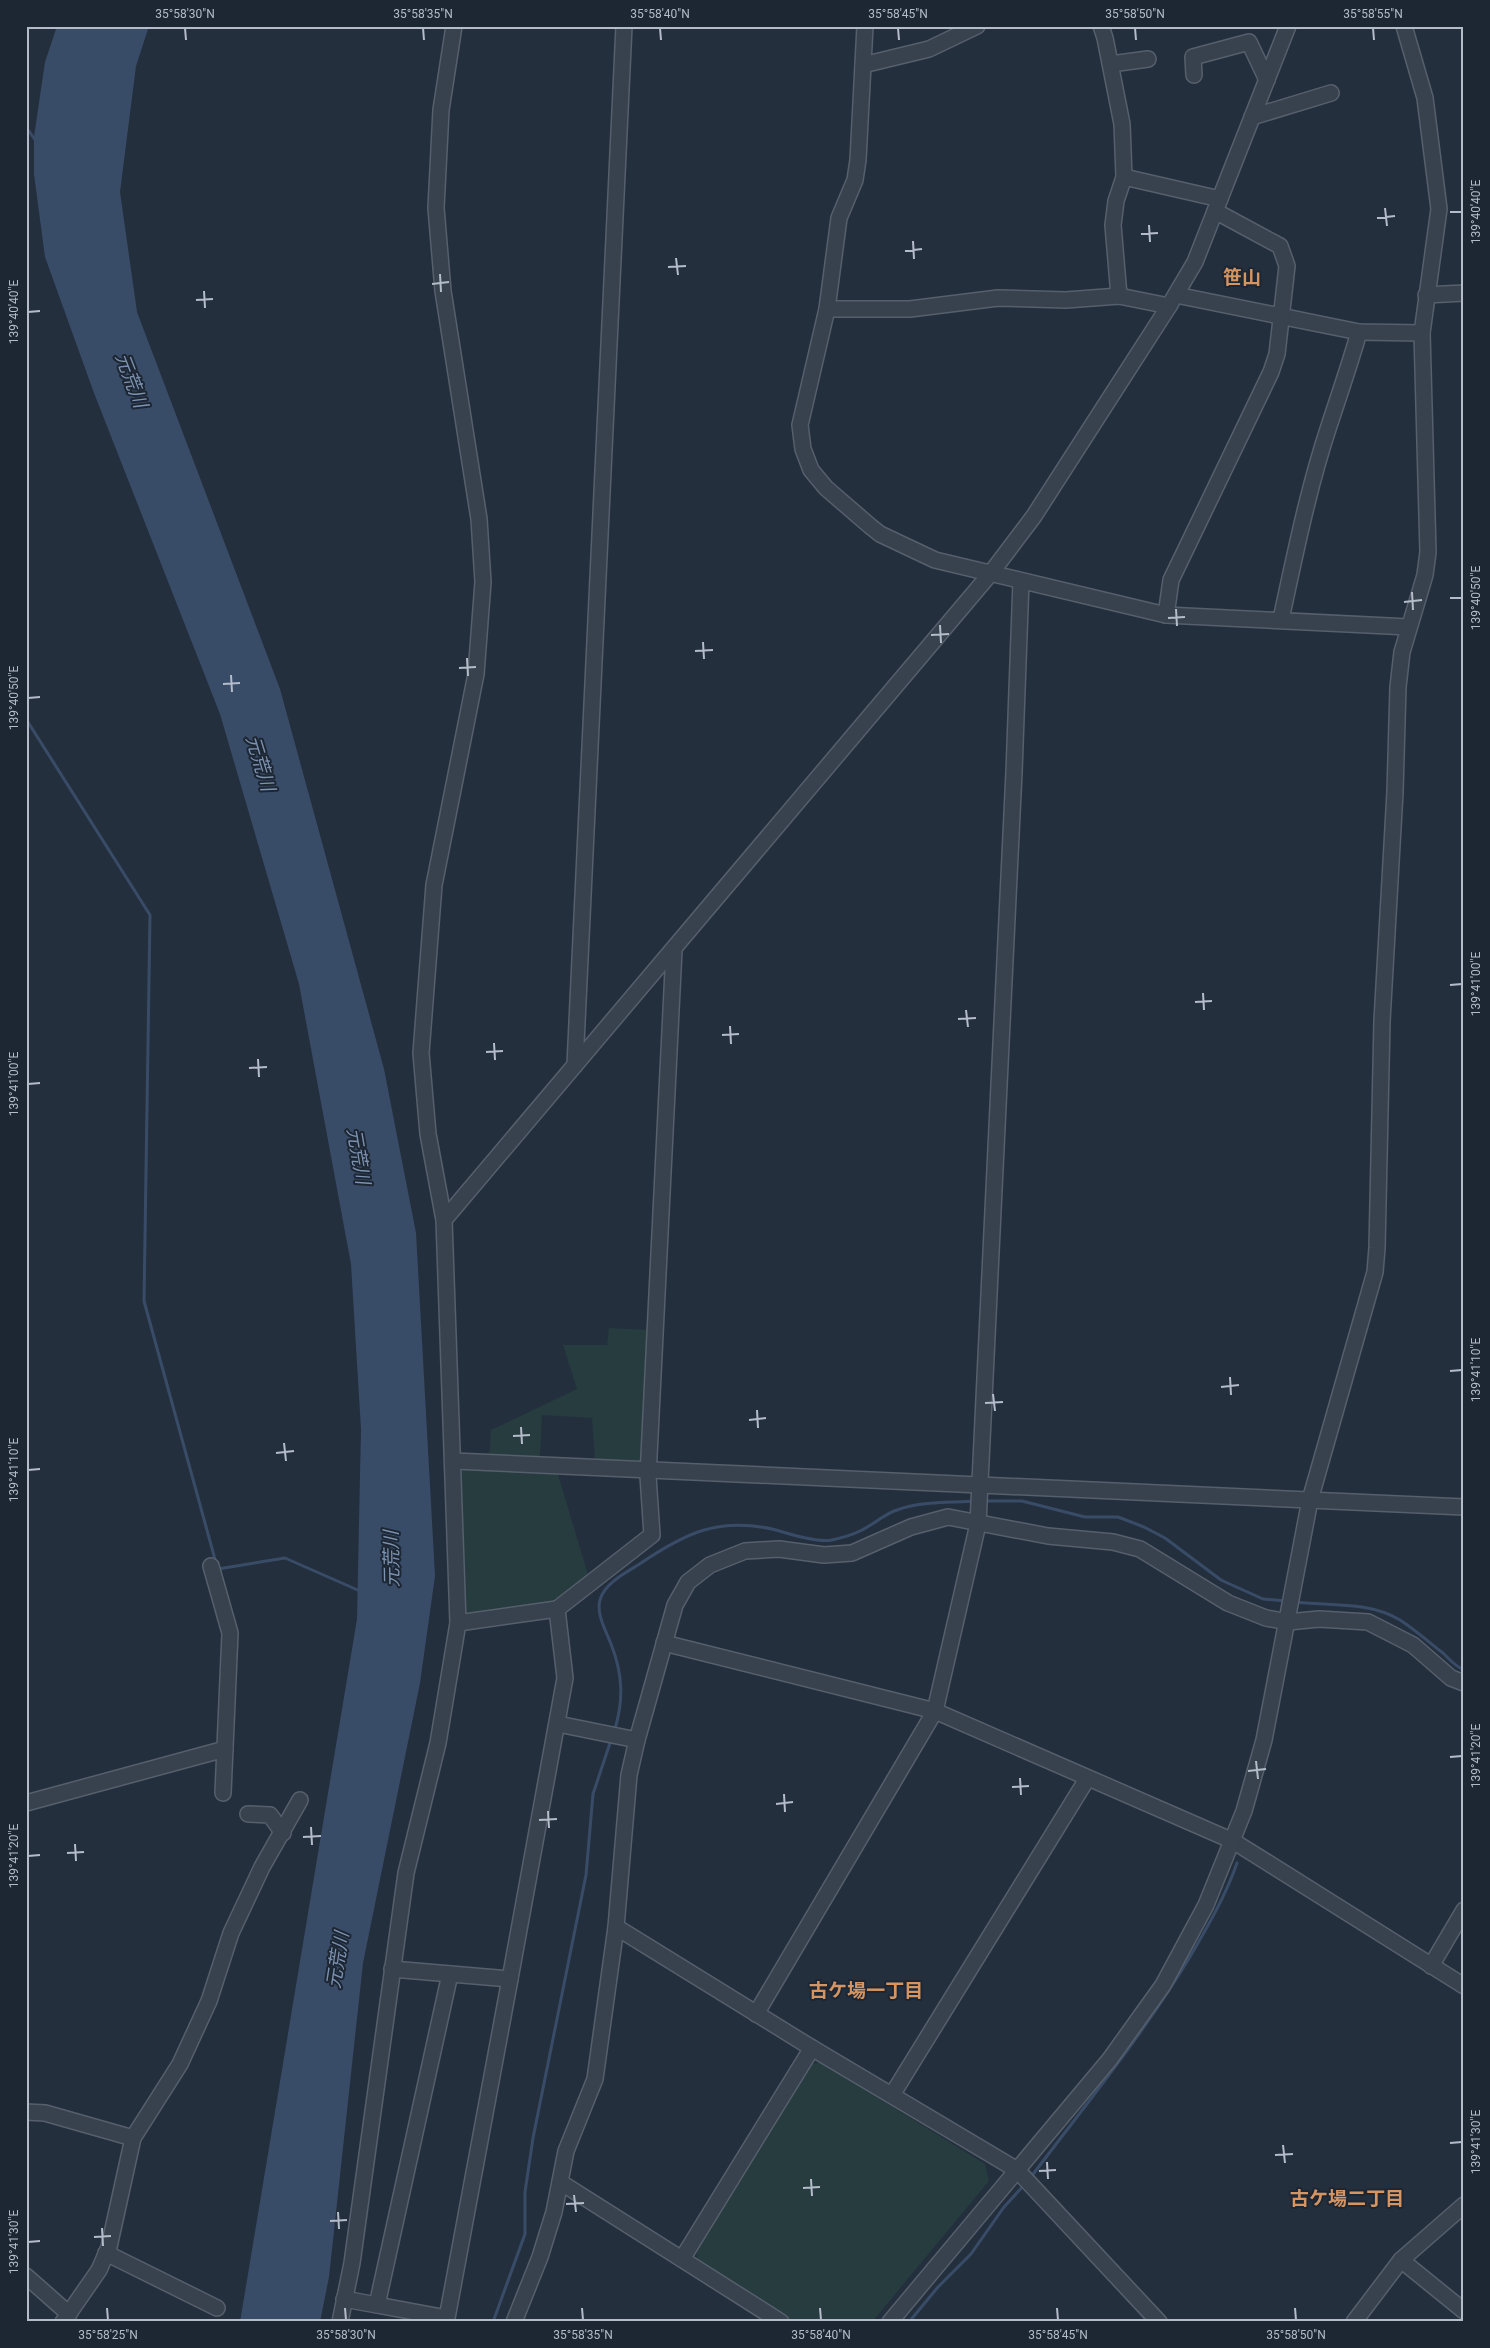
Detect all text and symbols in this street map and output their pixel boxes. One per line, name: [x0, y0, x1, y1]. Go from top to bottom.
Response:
text: 35°58'30"N: [155, 7, 215, 21]
text: 35°58'35"N: [393, 7, 453, 21]
text: 35°58'40"N: [630, 7, 690, 21]
text: 35°58'45"N: [868, 7, 928, 21]
text: 35°58'50"N: [1105, 7, 1165, 21]
text: 35°58'55"N: [1343, 7, 1403, 21]
text: 139°40'40"E: [1469, 180, 1483, 244]
district label: 笹山: [1223, 266, 1261, 289]
text: 139°40'40"E: [7, 280, 21, 344]
water label: 元荒川: [111, 349, 153, 413]
text: 139°40'50"E: [1469, 566, 1483, 630]
text: 139°40'50"E: [7, 666, 21, 730]
water label: 元荒川: [241, 733, 280, 796]
text: 139°41'00"E: [1469, 952, 1483, 1016]
text: 139°41'00"E: [7, 1052, 21, 1116]
water label: 元荒川: [342, 1126, 375, 1188]
text: 139°41'10"E: [1469, 1338, 1483, 1402]
text: 139°41'10"E: [7, 1438, 21, 1502]
water label: 元荒川: [379, 1528, 403, 1588]
text: 139°41'20"E: [1469, 1724, 1483, 1788]
text: 139°41'20"E: [7, 1824, 21, 1888]
water label: 元荒川: [322, 1928, 354, 1990]
district label: 古ケ場一丁目: [809, 1979, 923, 2002]
text: 139°41'30"E: [1469, 2110, 1483, 2174]
district label: 古ケ場二丁目: [1290, 2187, 1404, 2210]
text: 139°41'30"E: [7, 2210, 21, 2274]
text: 35°58'25"N: [78, 2328, 138, 2342]
text: 35°58'30"N: [316, 2328, 376, 2342]
text: 35°58'35"N: [553, 2328, 613, 2342]
text: 35°58'40"N: [791, 2328, 851, 2342]
text: 35°58'45"N: [1028, 2328, 1088, 2342]
text: 35°58'50"N: [1266, 2328, 1326, 2342]

